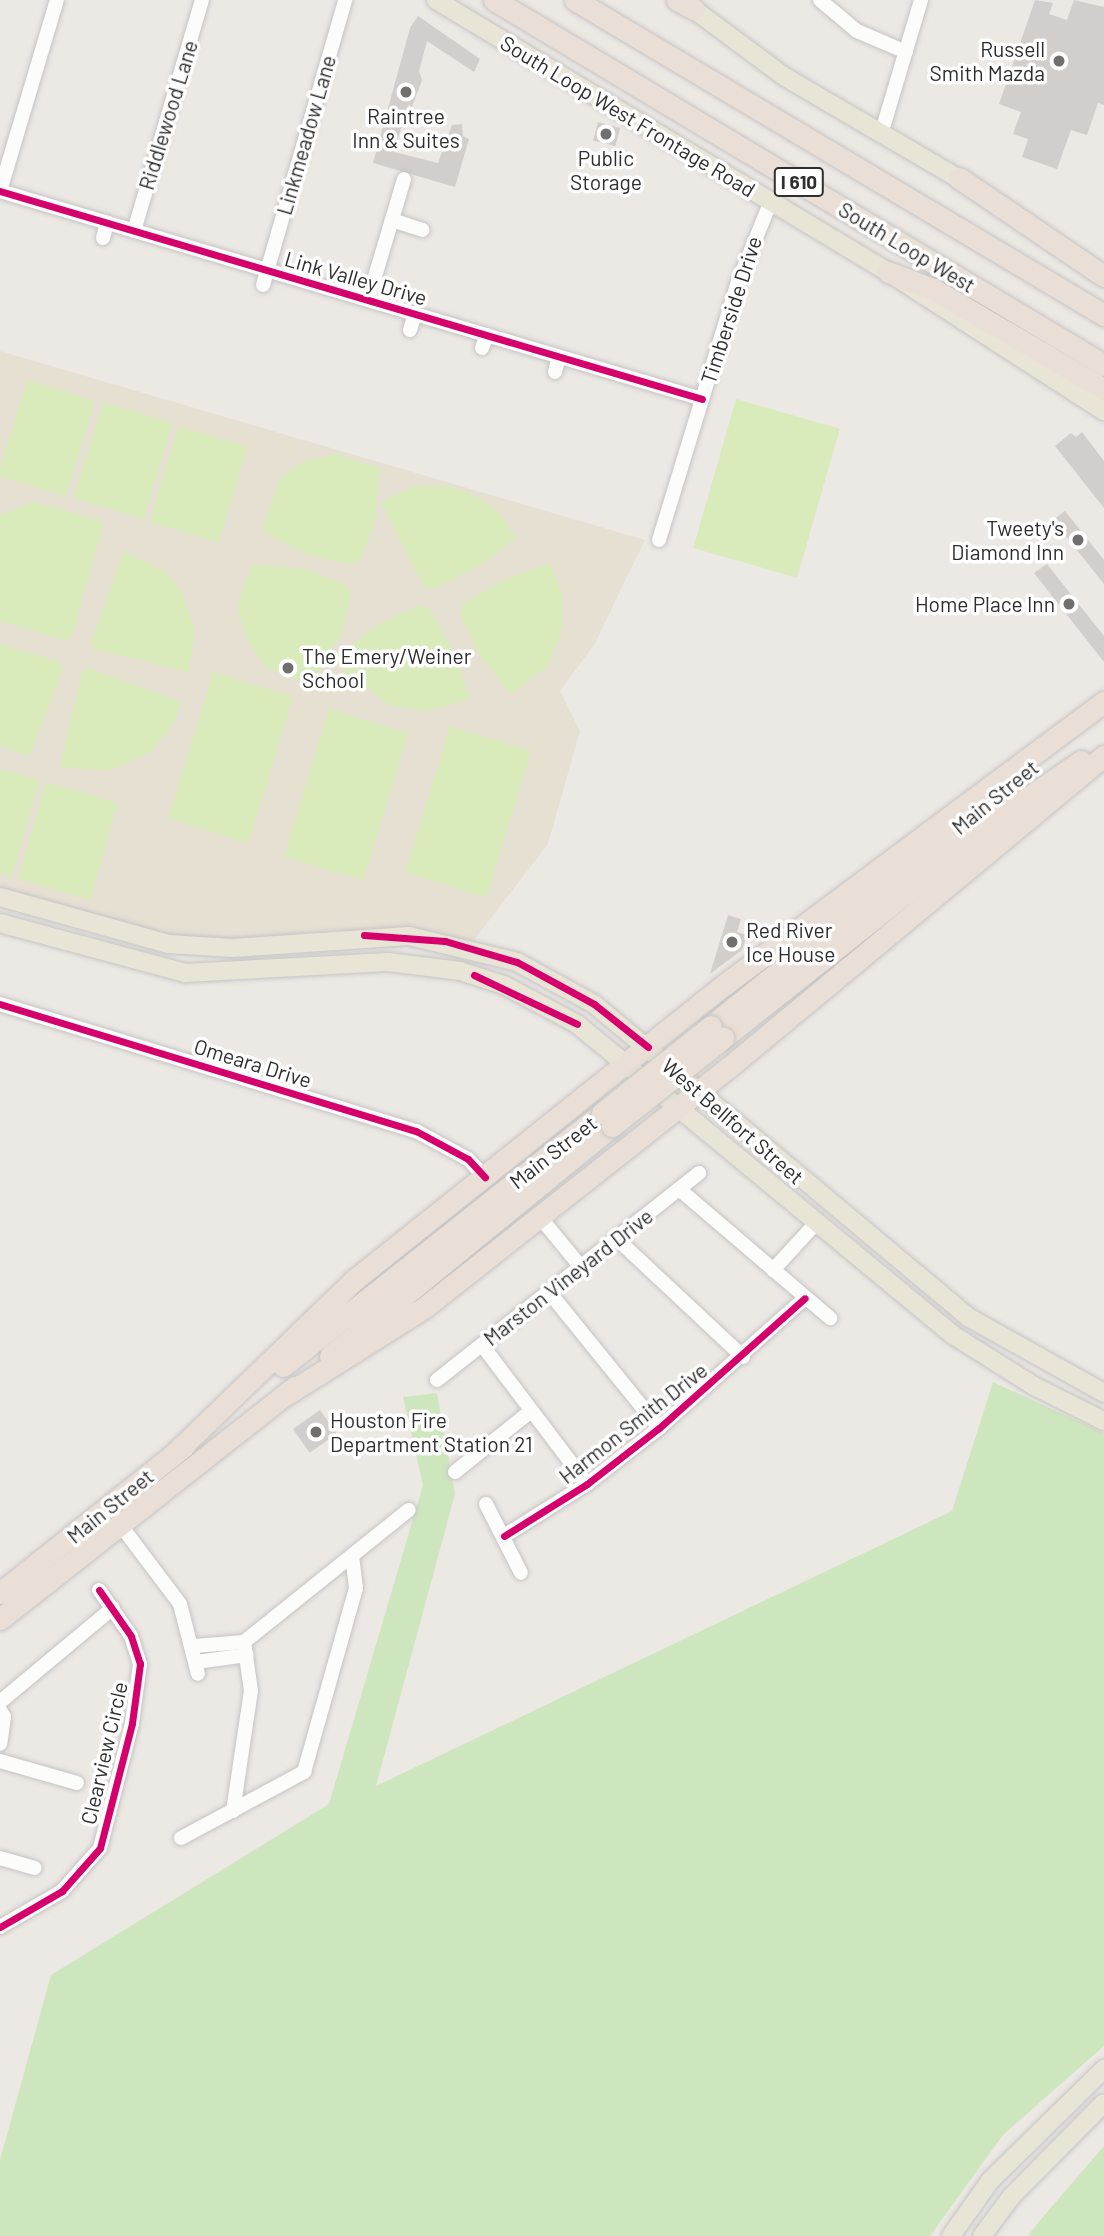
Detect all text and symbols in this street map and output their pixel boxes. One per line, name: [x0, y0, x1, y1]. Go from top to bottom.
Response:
street label: South Loop West Frontage Road: [496, 30, 760, 202]
place label: Russell Smith Mazda: [930, 36, 1045, 86]
street label: Riddlewood Lane: [133, 37, 203, 193]
street label: Linkmeadow Lane: [271, 52, 341, 218]
marker: Russell Smith Mazda: [1051, 53, 1067, 69]
marker: Raintree Inn & Suites: [398, 84, 414, 100]
place label: Raintree Inn & Suites: [352, 103, 460, 153]
marker: Public Storage: [598, 126, 614, 142]
place label: Public Storage: [570, 145, 642, 195]
road number: I 610: [773, 166, 825, 198]
street label: South Loop West: [834, 196, 980, 298]
street label: Timberside Drive: [695, 233, 767, 387]
street label: Link Valley Drive: [282, 246, 430, 310]
place label: Tweety's Diamond Inn: [951, 515, 1064, 565]
marker: Tweety's Diamond Inn: [1070, 532, 1086, 548]
place label: Home Place Inn: [915, 591, 1055, 617]
marker: Home Place Inn: [1061, 596, 1077, 612]
place label: The Emery/Weiner School: [302, 643, 471, 693]
marker: The Emery/Weiner School: [280, 660, 296, 676]
street label: Main Street: [947, 754, 1043, 840]
place label: Red River Ice House: [746, 917, 835, 967]
marker: Red River Ice House: [724, 934, 740, 950]
street label: Omeara Drive: [191, 1033, 315, 1093]
street label: West Bellfort Street: [657, 1053, 809, 1189]
street label: Main Street: [504, 1110, 602, 1194]
street label: Marston Vineyard Drive: [478, 1203, 658, 1351]
street label: Harmon Smith Drive: [554, 1357, 712, 1489]
place label: Houston Fire Department Station 21: [330, 1407, 532, 1457]
marker: Houston Fire Department Station 21: [308, 1424, 324, 1440]
street label: Main Street: [62, 1463, 158, 1549]
street label: Clearview Circle: [75, 1679, 133, 1827]

